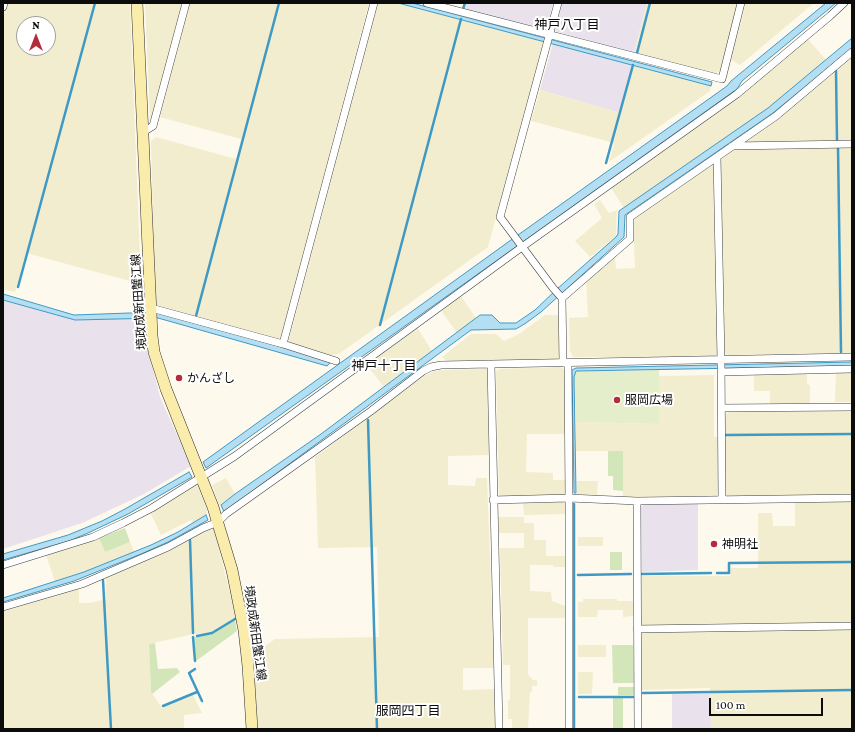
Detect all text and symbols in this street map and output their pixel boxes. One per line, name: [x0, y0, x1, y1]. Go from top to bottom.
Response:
north arrow: [16, 16, 56, 56]
district label: 神戸八丁目: [535, 17, 599, 33]
text: N: [32, 19, 40, 31]
street label: 境政成新田蟹江線: [128, 254, 150, 350]
district label: 神戸十丁目: [352, 358, 416, 374]
place label: かんざし: [187, 371, 235, 385]
marker: かんざし: [174, 373, 184, 383]
place label: 服岡広場: [625, 393, 673, 407]
marker: 服岡広場: [612, 395, 622, 405]
place label: 神明社: [722, 537, 758, 551]
marker: 神明社: [709, 539, 719, 549]
street label: 境政成新田蟹江線: [241, 584, 269, 682]
scale bar: [711, 690, 825, 716]
text: 100 m: [716, 698, 745, 712]
district label: 服岡四丁目: [376, 703, 440, 719]

